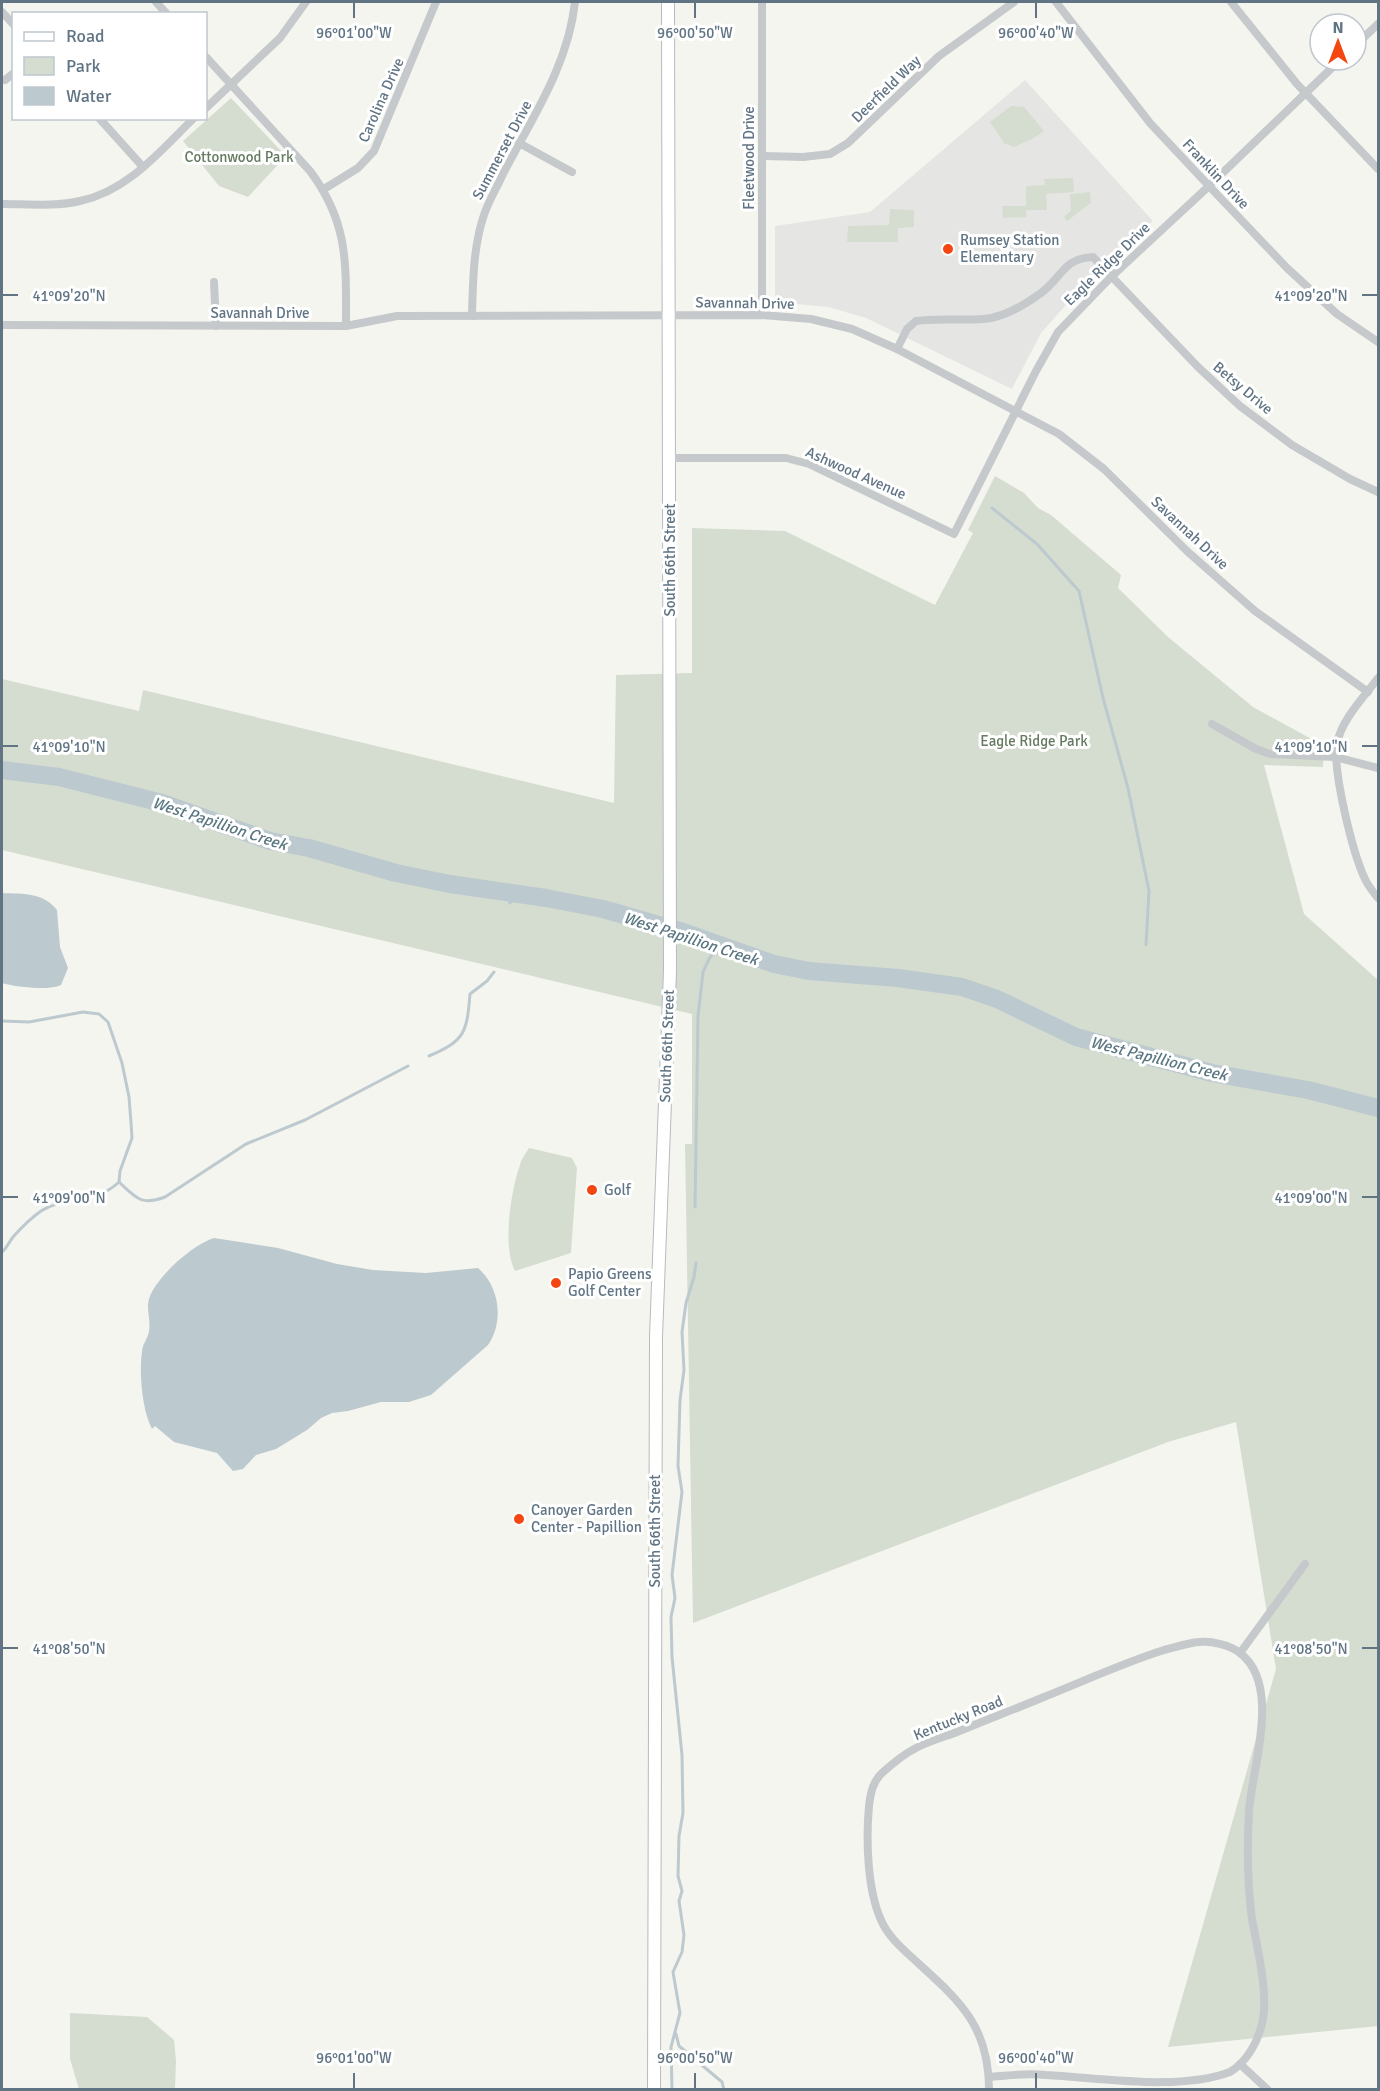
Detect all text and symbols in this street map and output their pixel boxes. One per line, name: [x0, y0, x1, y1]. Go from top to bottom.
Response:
legend: [12, 12, 207, 120]
north arrow: [1308, 12, 1368, 72]
text: N: [1332, 18, 1344, 38]
text: 96°01'00"W: [316, 24, 392, 42]
text: 96°00'50"W: [657, 24, 733, 42]
text: 96°00'40"W: [998, 24, 1074, 42]
text: Road: [66, 25, 105, 47]
street label: Deerfield Way: [848, 52, 924, 126]
text: Park: [66, 55, 101, 77]
street label: Carolina Drive: [354, 55, 408, 145]
text: Water: [66, 85, 112, 107]
street label: Summerset Drive: [468, 97, 536, 203]
street label: Fleetwood Drive: [740, 106, 758, 210]
street label: Franklin Drive: [1179, 135, 1253, 213]
park label: Cottonwood Park: [184, 148, 294, 166]
street label: Eagle Ridge Drive: [1060, 219, 1154, 309]
place label: Rumsey Station Elementary: [960, 231, 1059, 266]
marker: Rumsey Station Elementary: [941, 242, 955, 256]
text: 41°09'20"N: [32, 287, 106, 305]
text: 41°09'20"N: [1274, 287, 1348, 305]
street label: Savannah Drive: [695, 293, 795, 313]
street label: Savannah Drive: [210, 304, 310, 322]
street label: Betsy Drive: [1210, 358, 1276, 418]
street label: Ashwood Avenue: [803, 443, 909, 503]
street label: Savannah Drive: [1148, 493, 1232, 573]
street label: South 66th Street: [661, 503, 679, 617]
park label: Eagle Ridge Park: [980, 732, 1088, 750]
text: 41°09'10"N: [32, 738, 106, 756]
text: 41°09'10"N: [1274, 738, 1348, 756]
water label: West Papillion Creek: [150, 793, 291, 856]
water label: West Papillion Creek: [621, 908, 762, 971]
street label: South 66th Street: [656, 989, 678, 1103]
water label: West Papillion Creek: [1088, 1032, 1231, 1086]
place label: Golf: [604, 1181, 632, 1199]
marker: Golf: [585, 1183, 599, 1197]
text: 41°09'00"N: [32, 1189, 106, 1207]
text: 41°09'00"N: [1274, 1189, 1348, 1207]
place label: Papio Greens Golf Center: [568, 1265, 652, 1300]
marker: Papio Greens Golf Center: [549, 1276, 563, 1290]
street label: South 66th Street: [646, 1474, 664, 1588]
place label: Canoyer Garden Center - Papillion: [531, 1501, 642, 1536]
marker: Canoyer Garden Center - Papillion: [512, 1512, 526, 1526]
text: 41°08'50"N: [32, 1640, 106, 1658]
text: 41°08'50"N: [1274, 1640, 1348, 1658]
street label: Kentucky Road: [911, 1692, 1005, 1744]
text: 96°01'00"W: [316, 2049, 392, 2067]
text: 96°00'50"W: [657, 2049, 733, 2067]
text: 96°00'40"W: [998, 2049, 1074, 2067]

